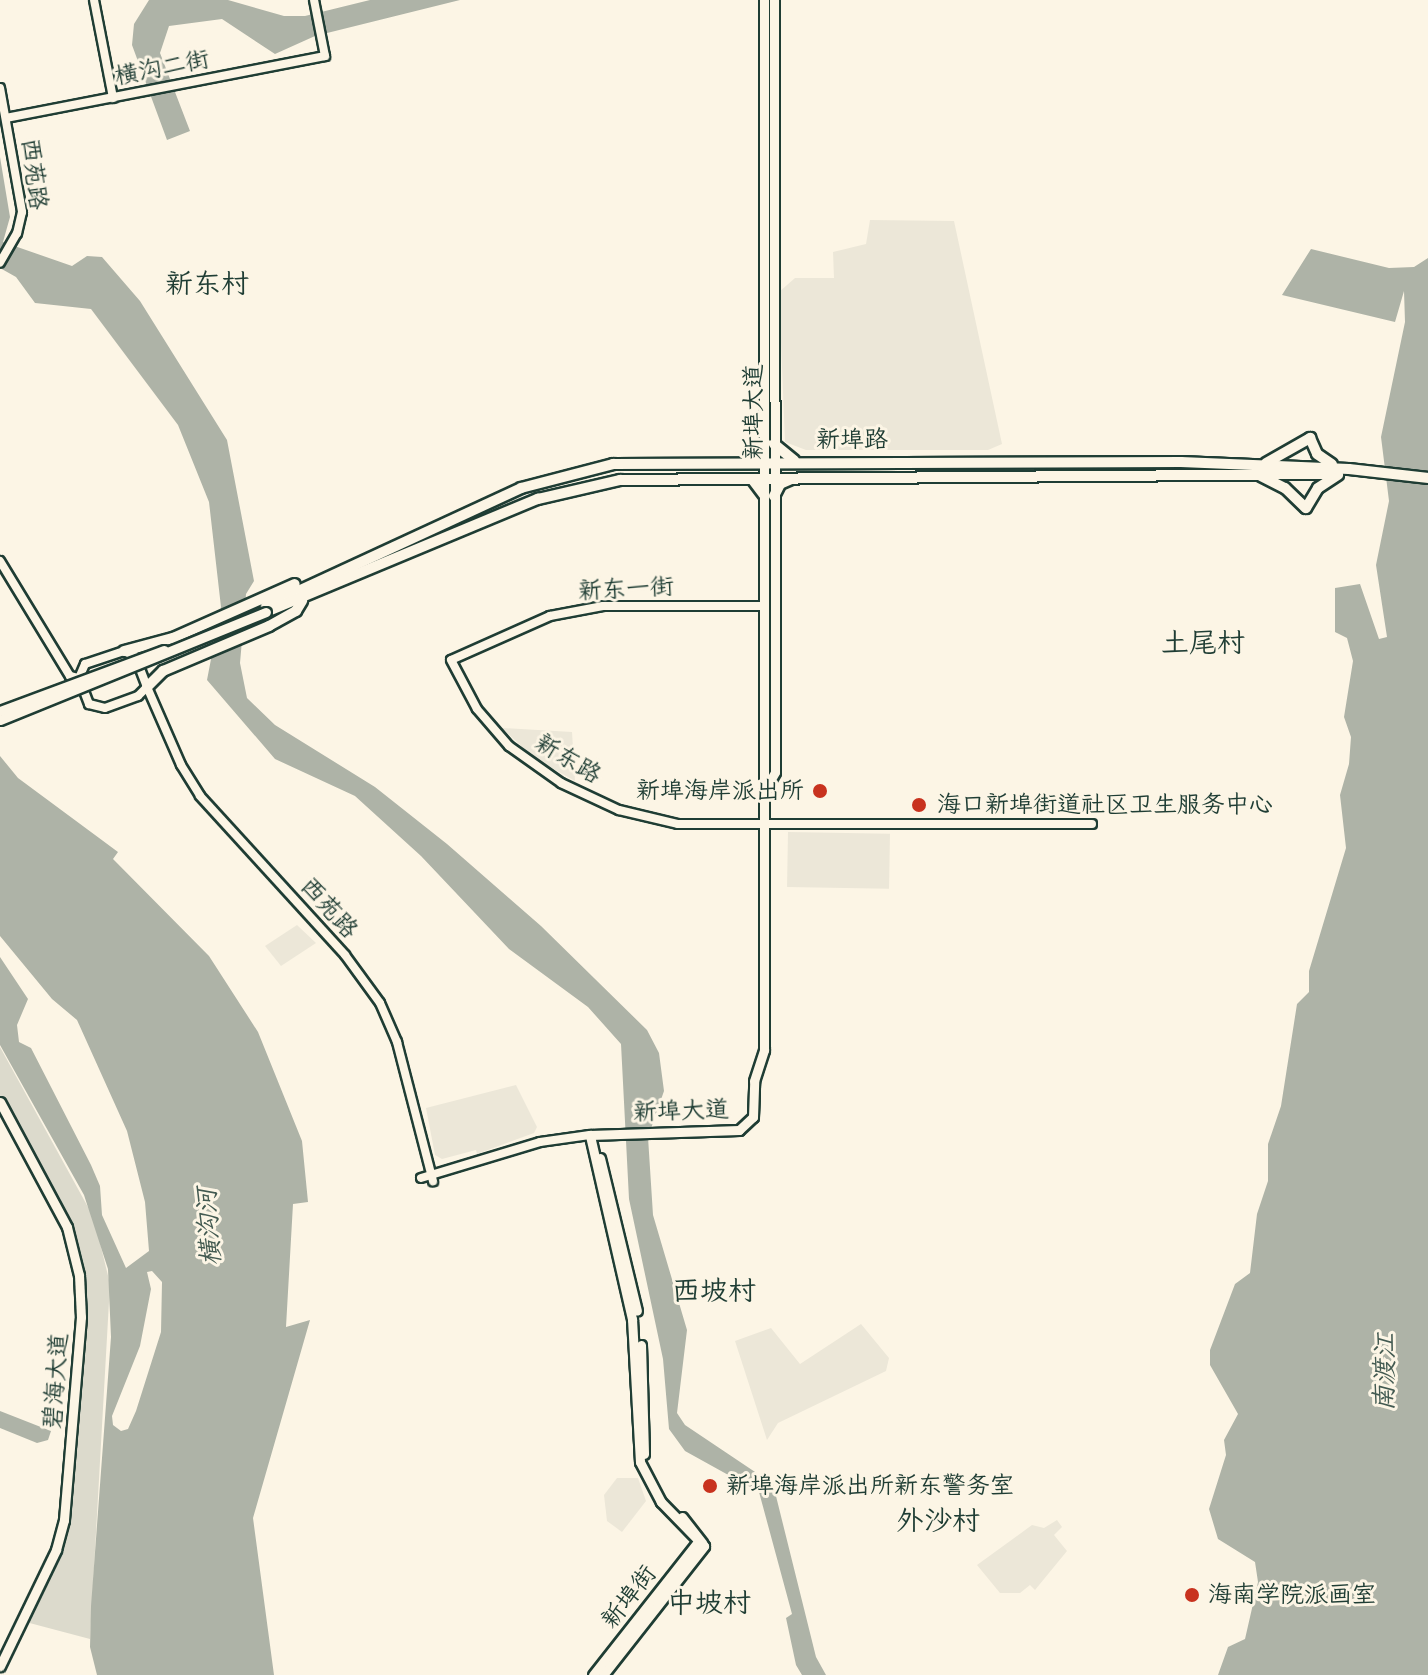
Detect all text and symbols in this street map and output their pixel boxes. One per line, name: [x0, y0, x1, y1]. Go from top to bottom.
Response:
street label: 横沟二街: [112, 45, 212, 91]
street label: 西苑路: [15, 137, 53, 211]
district label: 新东村: [165, 267, 249, 301]
street label: 新埠大道: [740, 364, 768, 460]
street label: 新埠路: [816, 426, 888, 454]
street label: 新东一街: [577, 572, 675, 606]
district label: 土尾村: [1161, 626, 1245, 660]
street label: 新东路: [530, 728, 606, 790]
place label: 新埠海岸派出所: [636, 777, 804, 805]
marker: 新埠海岸派出所: [811, 782, 829, 800]
place label: 海口新埠街道社区卫生服务中心: [937, 791, 1273, 819]
marker: 海口新埠街道社区卫生服务中心: [908, 794, 930, 816]
street label: 西苑路: [294, 872, 364, 944]
street label: 新埠大道: [633, 1095, 729, 1127]
water label: 横沟河: [191, 1187, 227, 1267]
district label: 西坡村: [672, 1274, 756, 1308]
street label: 碧海大道: [38, 1332, 74, 1430]
water label: 南渡江: [1369, 1333, 1401, 1411]
place label: 新埠海岸派出所新东警务室: [726, 1472, 1014, 1500]
marker: 新埠海岸派出所新东警务室: [701, 1477, 719, 1495]
district label: 外沙村: [896, 1504, 980, 1538]
street label: 新埠街: [595, 1560, 663, 1634]
place label: 海南学院派画室: [1208, 1581, 1376, 1609]
district label: 中坡村: [667, 1586, 751, 1620]
marker: 海南学院派画室: [1183, 1586, 1201, 1604]

